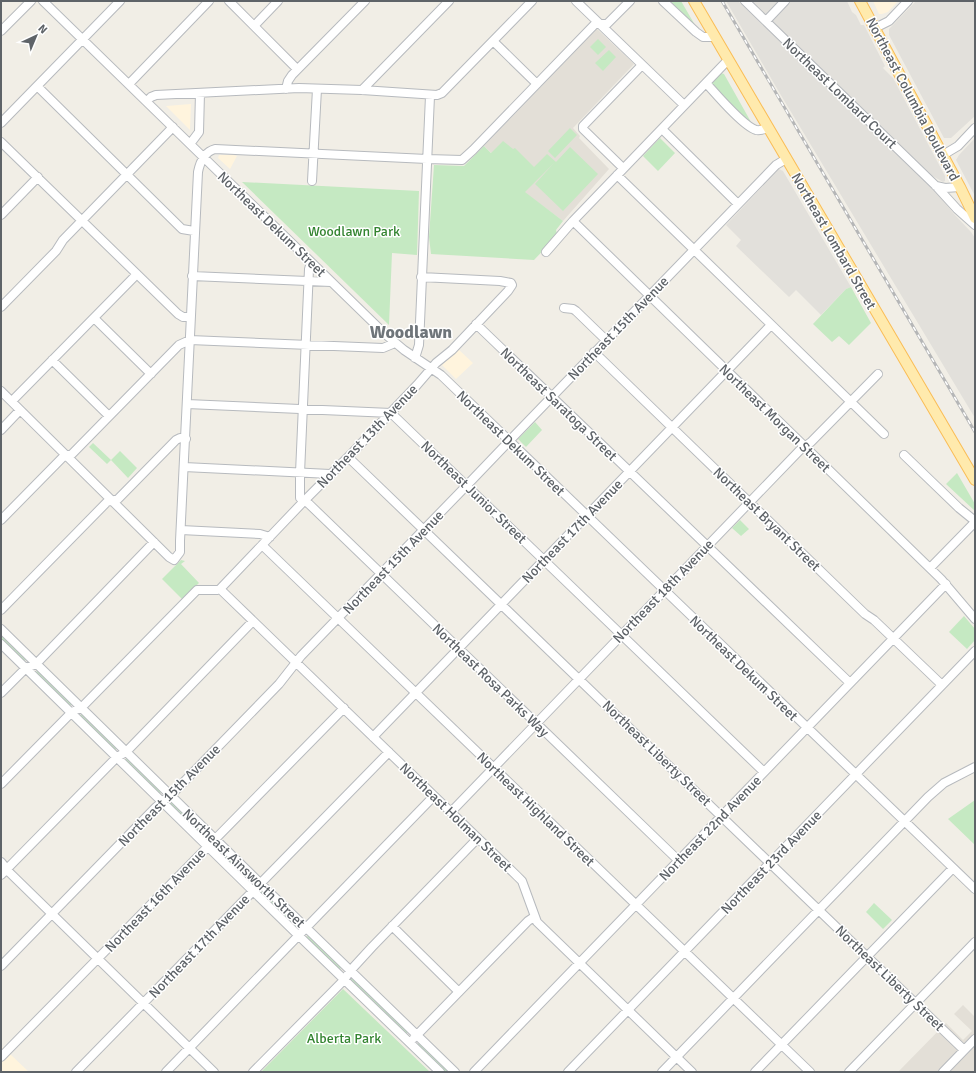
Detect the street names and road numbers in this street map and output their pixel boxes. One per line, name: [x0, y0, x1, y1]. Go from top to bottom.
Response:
street label: Northeast Columbia Boulevard: [862, 15, 963, 184]
street label: Northeast Lombard Court: [779, 34, 900, 152]
street label: Northeast Dekum Street: [214, 168, 329, 281]
street label: Northeast Lombard Street: [787, 170, 880, 313]
street label: Northeast 15th Avenue: [564, 273, 672, 384]
street label: Northeast Saratoga Street: [497, 344, 621, 465]
street label: Northeast Morgan Street: [715, 361, 834, 476]
street label: Northeast 13th Avenue: [313, 381, 421, 492]
street label: Northeast Dekum Street: [453, 387, 568, 500]
street label: Northeast Junior Street: [417, 438, 530, 547]
street label: Northeast Bryant Street: [710, 464, 824, 575]
street label: Northeast 17th Avenue: [518, 476, 626, 587]
street label: Northeast 15th Avenue: [339, 507, 447, 618]
street label: Northeast 18th Avenue: [609, 536, 717, 647]
street label: Northeast Dekum Street: [686, 612, 801, 725]
street label: Northeast Rosa Parks Way: [429, 620, 553, 741]
street label: Northeast Liberty Street: [599, 697, 715, 810]
street label: Northeast 15th Avenue: [115, 741, 224, 850]
street label: Northeast Highland Street: [473, 749, 598, 870]
street label: Northeast Holman Street: [396, 759, 515, 875]
street label: Northeast 22nd Avenue: [656, 772, 765, 885]
street label: Northeast Ainsworth Street: [179, 805, 309, 931]
street label: Northeast 23rd Avenue: [718, 807, 825, 918]
street label: Northeast 16th Avenue: [101, 845, 209, 956]
street label: Northeast 17th Avenue: [145, 891, 253, 1002]
street label: Northeast Liberty Street: [832, 922, 948, 1035]

